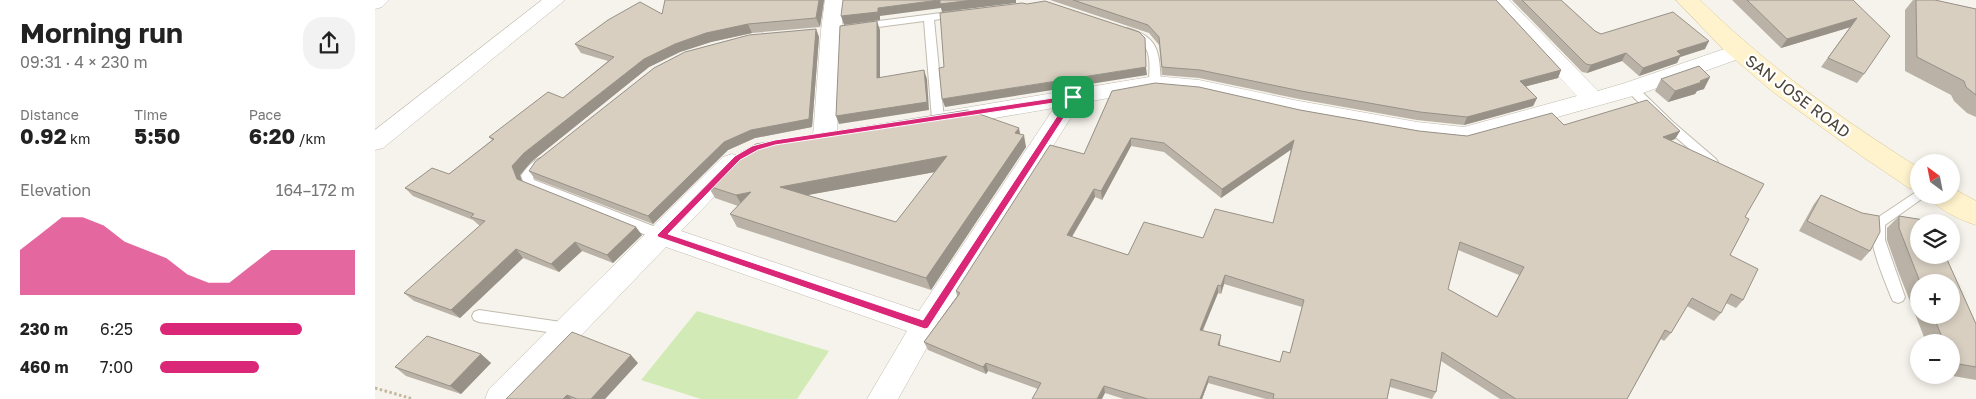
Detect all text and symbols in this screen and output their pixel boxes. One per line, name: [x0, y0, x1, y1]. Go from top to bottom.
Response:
text: Morning run: [20, 16, 183, 49]
button: share: [303, 17, 355, 69]
street label: SAN JOSE ROAD: [1742, 50, 1854, 142]
text: 09:31 · 4 × 230 m: [20, 52, 148, 72]
pin: [1052, 76, 1094, 118]
icon: arrive: [1059, 83, 1087, 111]
text: Distance: [20, 106, 79, 123]
text: Time: [134, 106, 167, 123]
text: Pace: [249, 106, 281, 123]
text: 0.92: [20, 123, 67, 149]
text: 5:50: [134, 123, 180, 149]
text: 6:20: [249, 123, 295, 149]
text: km: [67, 130, 90, 147]
text: /km: [295, 130, 326, 147]
north arrow: [1910, 154, 1960, 204]
map controls: [1910, 154, 1960, 384]
text: Elevation: [20, 180, 91, 200]
text: 164–172 m: [276, 180, 355, 200]
button: layers: [1910, 214, 1960, 264]
button: +: [1910, 274, 1960, 324]
text: 230 m: [20, 319, 68, 339]
text: 6:25: [100, 319, 133, 339]
button: −: [1910, 334, 1960, 384]
text: 460 m: [20, 357, 69, 377]
text: 7:00: [100, 357, 133, 377]

